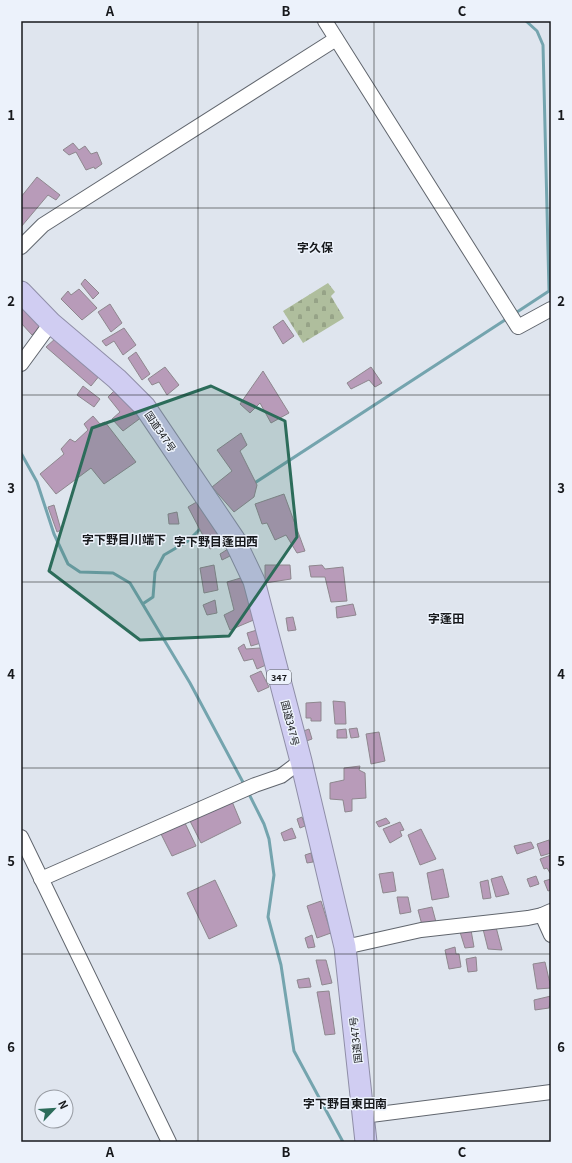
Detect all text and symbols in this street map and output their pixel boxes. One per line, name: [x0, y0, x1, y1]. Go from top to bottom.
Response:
text: A: [105, 1, 115, 20]
text: B: [282, 1, 291, 20]
text: C: [458, 1, 467, 20]
text: 1: [7, 105, 15, 124]
text: 1: [557, 105, 565, 124]
district label: 字久保: [297, 238, 333, 255]
text: 2: [7, 291, 15, 310]
text: 2: [557, 291, 565, 310]
street label: 国道347号: [142, 407, 180, 455]
text: 3: [7, 478, 15, 497]
text: 3: [557, 478, 565, 497]
district label: 字下野目川端下: [82, 530, 166, 547]
district label: 字下野目蓬田西: [174, 532, 258, 549]
district label: 字蓬田: [428, 609, 464, 626]
text: 4: [7, 664, 15, 683]
text: 4: [557, 664, 565, 683]
road number: 347: [267, 670, 291, 684]
street label: 国道347号: [278, 699, 304, 747]
text: 5: [7, 851, 15, 870]
text: 5: [557, 851, 565, 870]
street label: 国道347号: [345, 1016, 365, 1064]
text: 6: [7, 1037, 15, 1056]
text: 6: [557, 1037, 565, 1056]
north arrow: [34, 1089, 74, 1129]
district label: 字下野目東田南: [303, 1094, 387, 1111]
text: N: [55, 1097, 73, 1111]
text: A: [105, 1142, 115, 1161]
text: B: [282, 1142, 291, 1161]
text: C: [458, 1142, 467, 1161]

